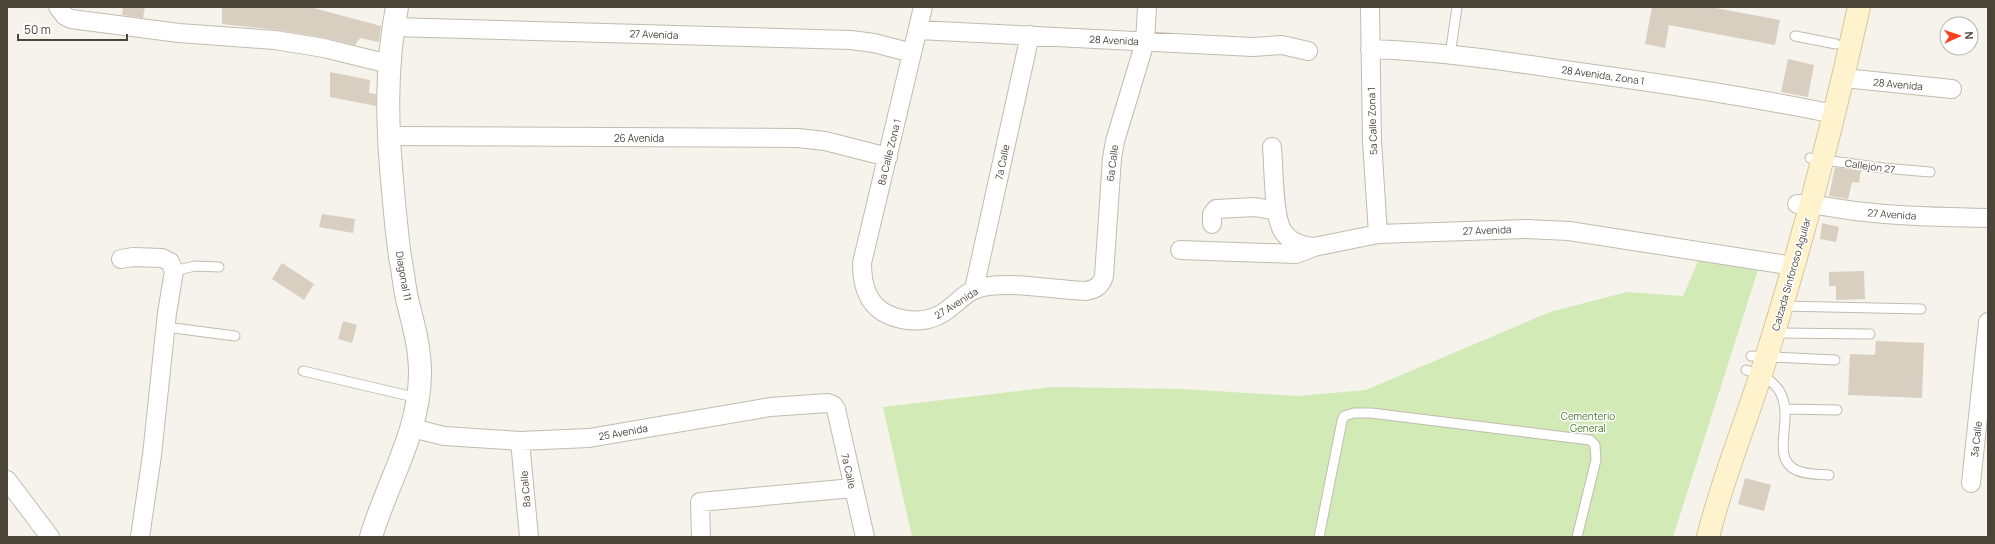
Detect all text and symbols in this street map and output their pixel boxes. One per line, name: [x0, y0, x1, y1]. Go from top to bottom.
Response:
scale bar: [18, 16, 127, 42]
north arrow: [1939, 16, 1979, 56]
text: 50 m: [24, 21, 51, 38]
street label: 27 Avenida: [629, 26, 679, 42]
text: N: [1962, 31, 1977, 40]
street label: 28 Avenida: [1089, 32, 1139, 48]
street label: 28 Avenida, Zona 1: [1560, 62, 1646, 88]
street label: 28 Avenida: [1873, 75, 1923, 93]
street label: 5a Calle Zona 1: [1364, 87, 1380, 155]
street label: 8a Calle Zona 1: [874, 117, 904, 187]
street label: 26 Avenida: [614, 131, 664, 145]
street label: 7a Calle: [991, 143, 1013, 181]
street label: 6a Calle: [1103, 144, 1121, 182]
street label: Callejón 27: [1844, 156, 1896, 176]
street label: 27 Avenida: [1867, 205, 1917, 223]
street label: Calzada Sinforoso Aguilar: [1768, 215, 1814, 332]
street label: 27 Avenida: [1462, 222, 1512, 238]
street label: Diagonal 11: [393, 250, 415, 302]
street label: 27 Avenida: [932, 284, 980, 322]
park label: Cementerio General: [1561, 409, 1615, 435]
street label: 3a Calle: [1967, 420, 1985, 458]
street label: 25 Avenida: [597, 421, 649, 443]
street label: 7a Calle: [838, 452, 860, 490]
street label: 8a Calle: [516, 470, 534, 508]

